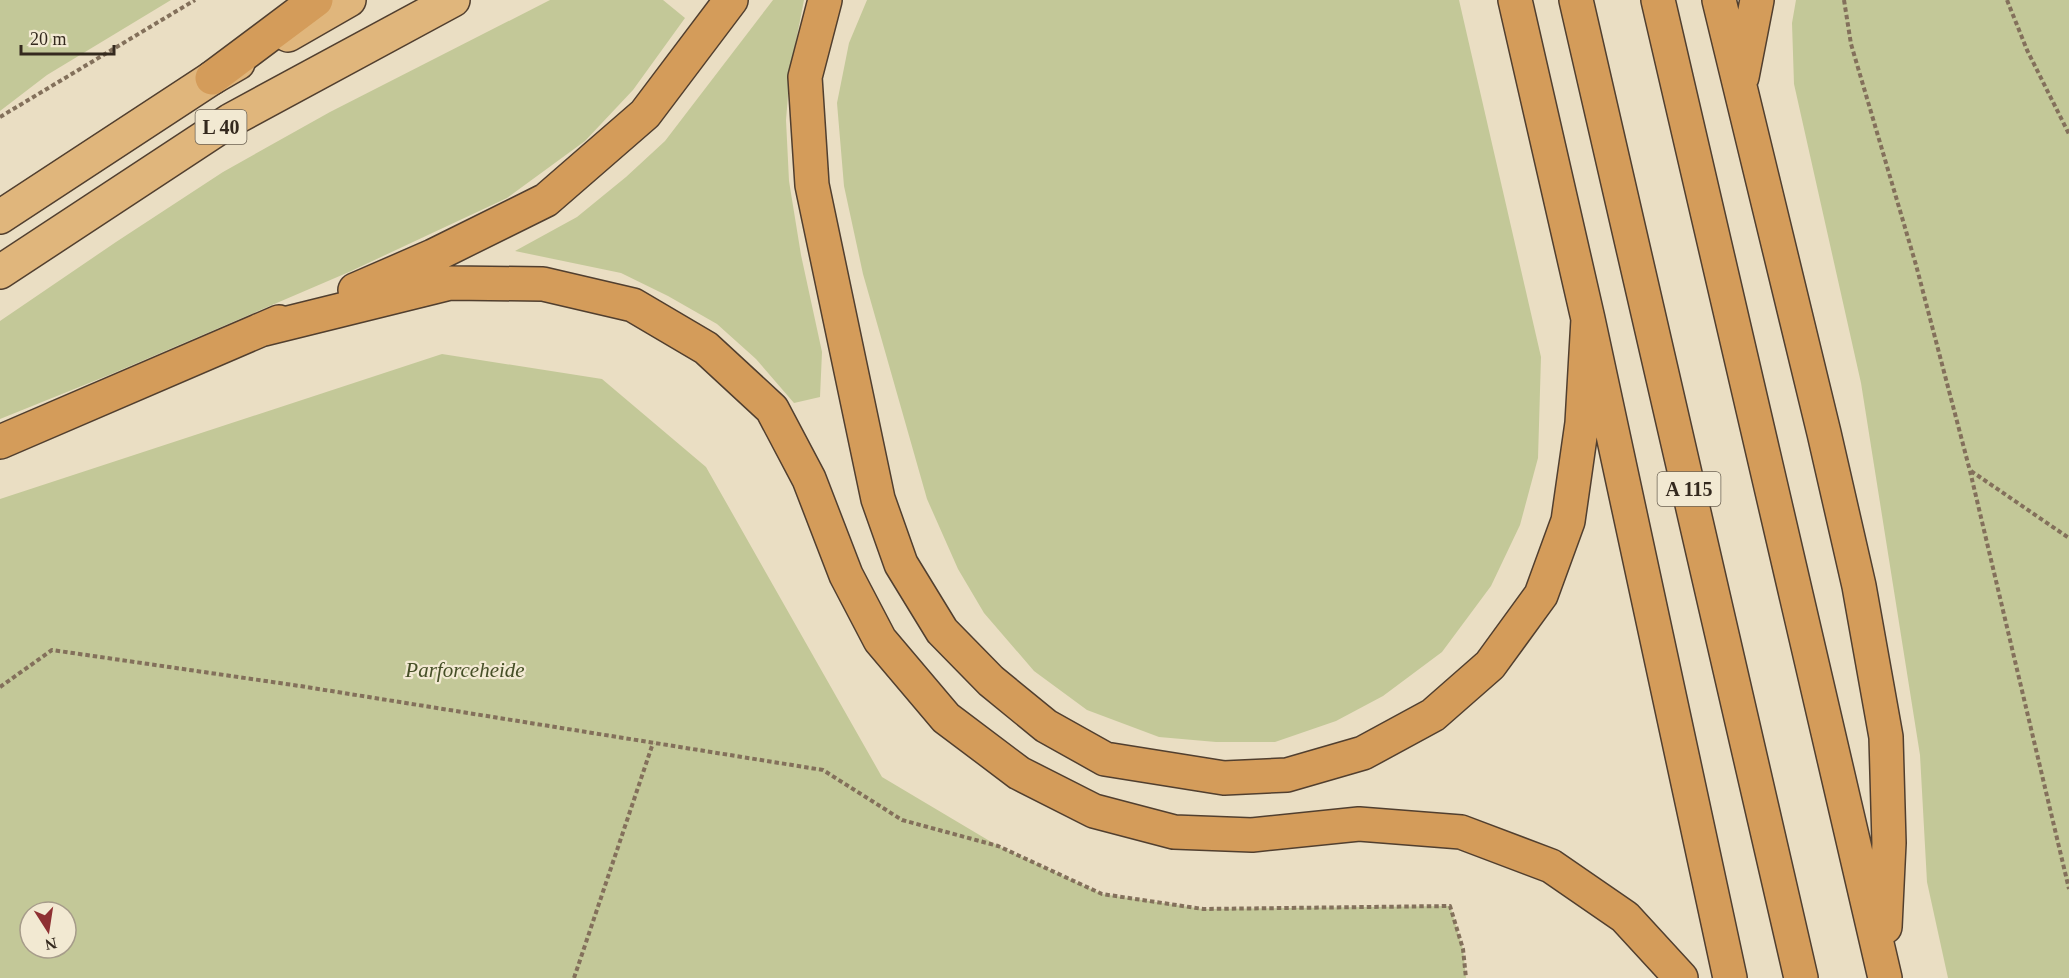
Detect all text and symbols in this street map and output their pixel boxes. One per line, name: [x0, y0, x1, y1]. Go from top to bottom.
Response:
scale bar: [21, 18, 114, 56]
text: 20 m: [30, 29, 67, 49]
road number: L 40: [196, 110, 246, 144]
road number: A 115: [1658, 472, 1720, 506]
park label: Parforceheide: [404, 658, 525, 682]
north arrow: [18, 900, 78, 960]
text: N: [43, 935, 58, 954]

